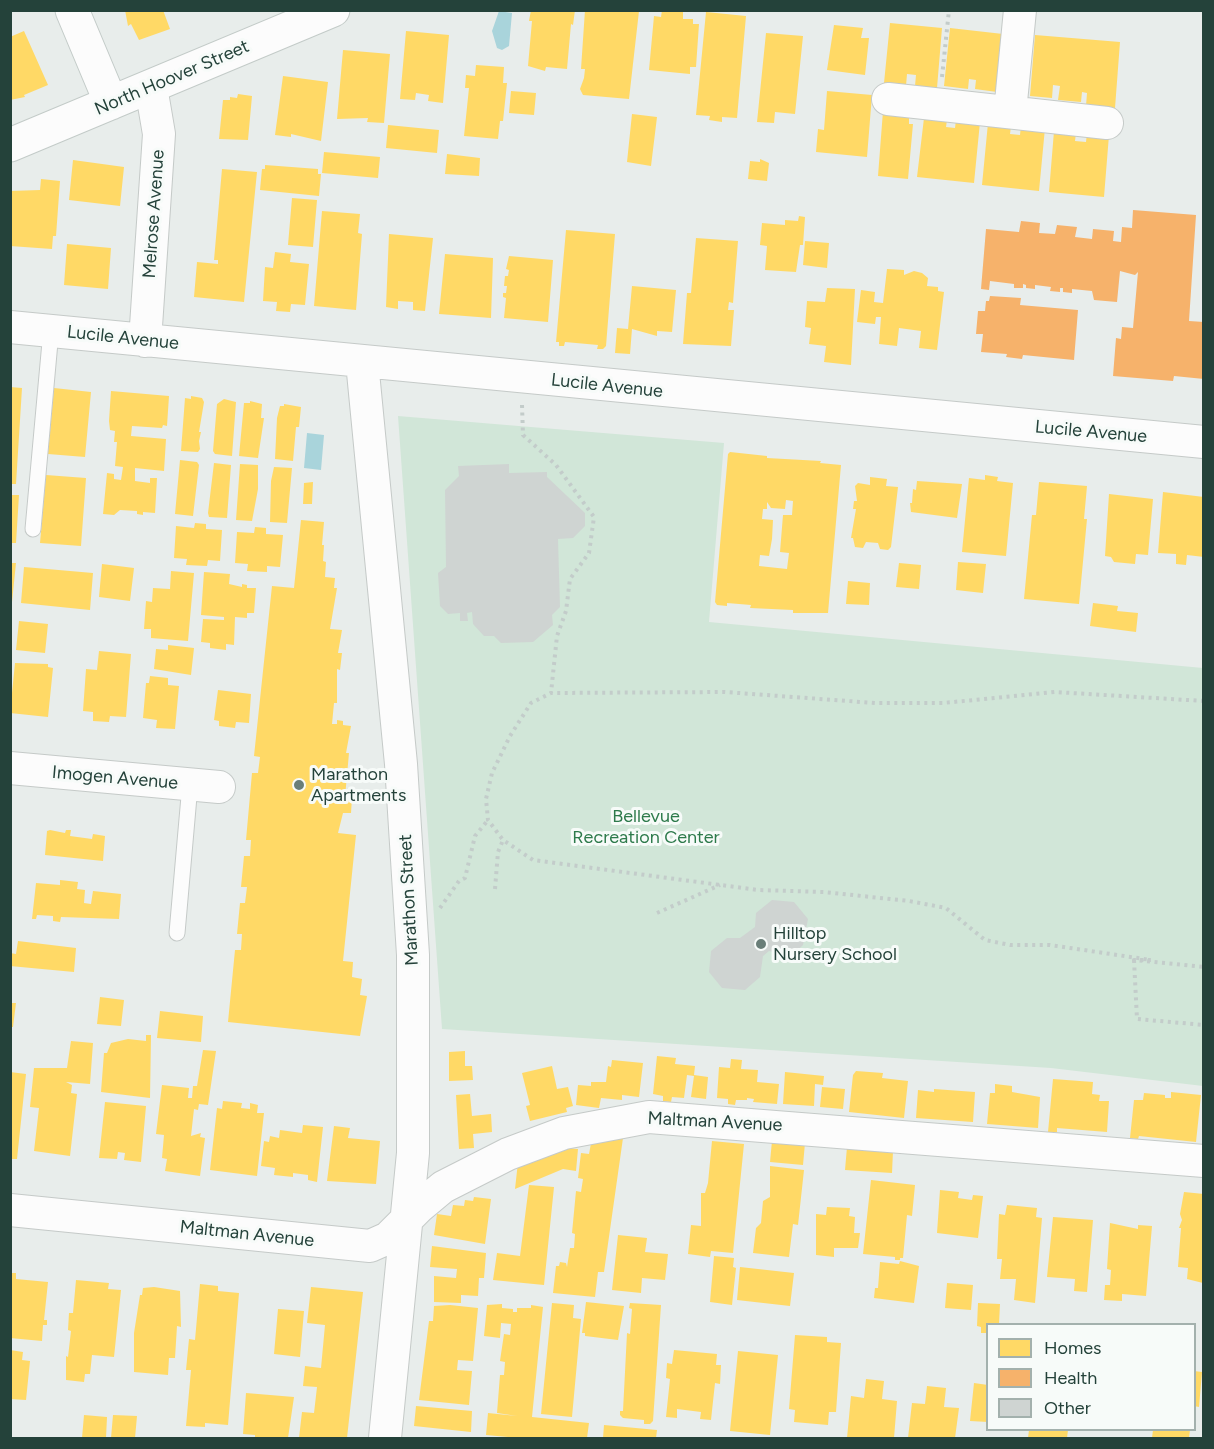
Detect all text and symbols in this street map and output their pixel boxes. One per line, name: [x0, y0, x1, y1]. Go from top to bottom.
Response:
street label: North Hoover Street: [91, 36, 253, 120]
street label: Melrose Avenue: [139, 149, 169, 279]
street label: Lucile Avenue: [66, 321, 180, 355]
street label: Lucile Avenue: [550, 369, 664, 403]
street label: Lucile Avenue: [1034, 416, 1148, 448]
street label: Imogen Avenue: [51, 762, 179, 794]
place label: Marathon Apartments: [311, 764, 406, 806]
marker: Marathon Apartments: [292, 778, 306, 792]
park label: Bellevue Recreation Center: [572, 806, 720, 848]
street label: Marathon Street: [395, 834, 423, 966]
place label: Hilltop Nursery School: [773, 923, 897, 966]
marker: Hilltop Nursery School: [754, 937, 768, 951]
street label: Maltman Avenue: [647, 1108, 783, 1136]
street label: Maltman Avenue: [179, 1216, 315, 1252]
legend: [986, 1323, 1196, 1431]
text: Homes: [1044, 1337, 1102, 1359]
text: Health: [1044, 1367, 1097, 1389]
text: Other: [1044, 1397, 1091, 1419]

